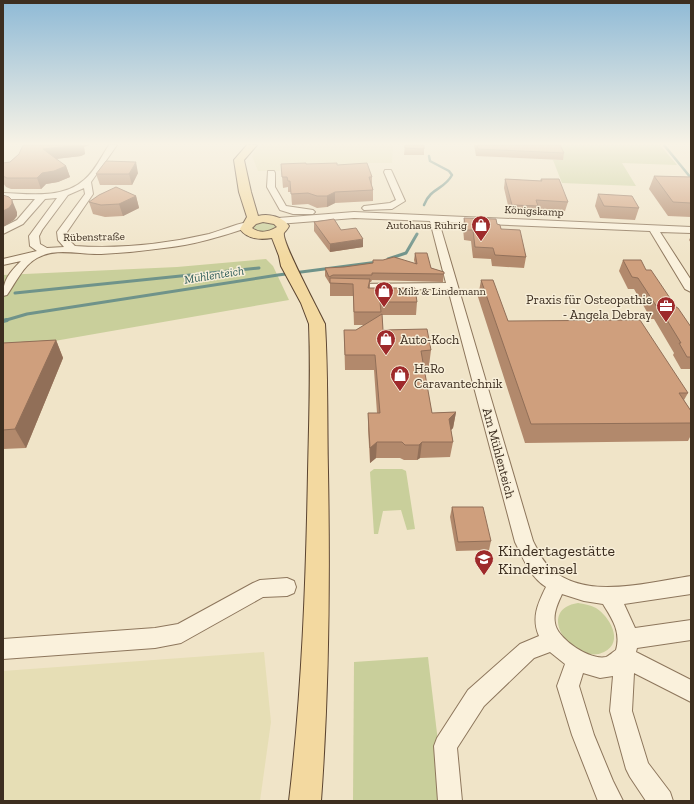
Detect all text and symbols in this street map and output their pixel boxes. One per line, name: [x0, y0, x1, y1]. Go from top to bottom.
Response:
street label: Königskamp: [504, 203, 564, 219]
shop icon: Autohaus Ruhrig: [470, 214, 492, 242]
place label: Autohaus Ruhrig: [386, 219, 467, 232]
street label: Rübenstraße: [63, 230, 125, 244]
water label: Mühlenteich: [183, 263, 245, 287]
shop icon: Milz & Lindemann: [373, 280, 395, 308]
place label: Milz & Lindemann: [398, 285, 487, 298]
place label: Praxis für Osteopathie - Angela Debray: [526, 292, 652, 322]
office icon: Praxis für Osteopathie - Angela Debray: [655, 295, 677, 323]
shop icon: Auto-Koch: [375, 328, 397, 356]
place label: Auto-Koch: [400, 332, 460, 347]
place label: HaRo Caravantechnik: [414, 361, 503, 391]
shop icon: HaRo Caravantechnik: [389, 364, 411, 392]
street label: Am Mühlenteich: [480, 406, 518, 501]
place label: Kindertagestätte Kinderinsel: [498, 541, 615, 578]
school or university icon: Kindertagestätte Kinderinsel: [473, 548, 495, 576]

